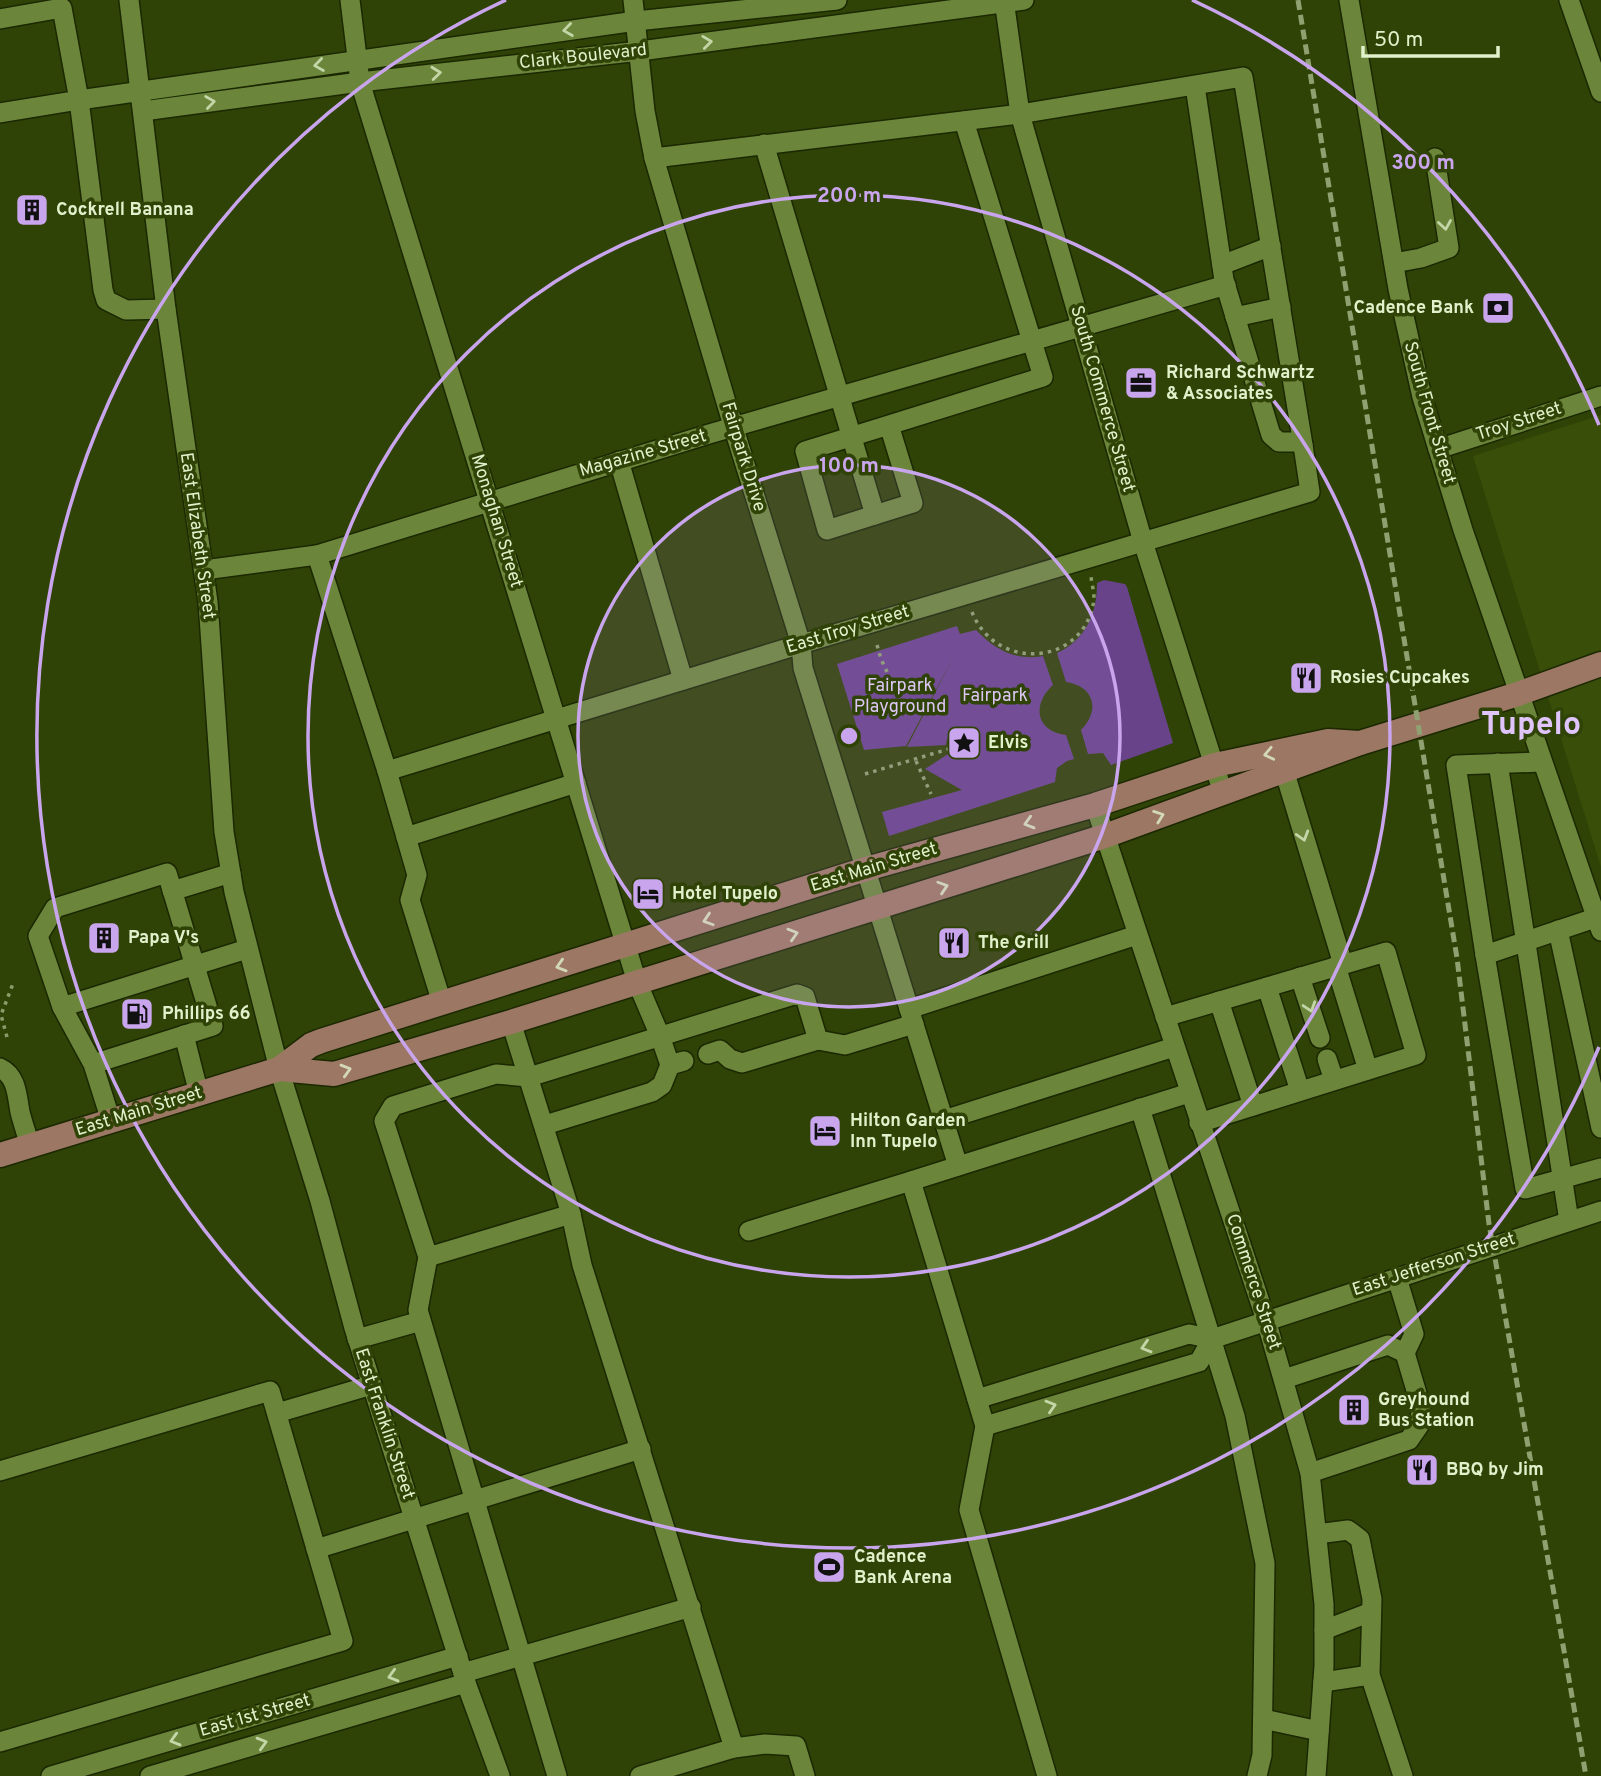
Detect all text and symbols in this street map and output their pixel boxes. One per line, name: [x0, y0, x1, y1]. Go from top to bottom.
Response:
scale bar: [1363, 14, 1498, 58]
one-way arrow: [563, 23, 574, 38]
text: 50 m: [1374, 27, 1423, 54]
one-way arrow: [701, 34, 713, 49]
street label: Clark Boulevard: [518, 39, 648, 75]
one-way arrow: [313, 57, 325, 72]
one-way arrow: [430, 66, 442, 81]
one-way arrow: [205, 95, 216, 110]
text: 300 m: [1391, 150, 1455, 177]
text: 200 m: [817, 183, 881, 210]
building icon: Cockrell Banana: [13, 191, 51, 229]
place label: Cockrell Banana: [56, 199, 194, 222]
one-way arrow: [1437, 220, 1452, 231]
bank icon: Cadence Bank: [1479, 289, 1517, 327]
place label: Cadence Bank: [1354, 297, 1474, 320]
street label: South Commerce Street: [1064, 303, 1140, 495]
street label: South Front Street: [1398, 339, 1460, 487]
place label: Richard Schwartz & Associates: [1166, 362, 1315, 406]
office icon: Richard Schwartz & Associates: [1122, 364, 1160, 402]
street label: Troy Street: [1473, 397, 1565, 447]
street label: Fairpark Drive: [715, 400, 771, 514]
street label: Magazine Street: [577, 425, 709, 483]
street label: East Elizabeth Street: [174, 451, 220, 621]
street label: Monaghan Street: [465, 451, 527, 591]
text: 100 m: [819, 453, 879, 480]
street label: East Troy Street: [784, 600, 912, 660]
restaurant icon: Rosies Cupcakes: [1287, 659, 1325, 697]
place label: Rosies Cupcakes: [1330, 667, 1470, 690]
park label: Fairpark Playground: [854, 675, 946, 719]
park label: Fairpark: [962, 685, 1028, 708]
district label: Tupelo: [1481, 706, 1581, 746]
centre of rings: [837, 724, 861, 748]
place icon: Elvis: [945, 724, 983, 762]
place label: Elvis: [988, 732, 1028, 755]
one-way arrow: [1263, 745, 1275, 760]
one-way arrow: [1152, 810, 1164, 824]
one-way arrow: [1023, 815, 1035, 830]
one-way arrow: [1295, 830, 1310, 842]
street label: East Main Street: [808, 838, 940, 898]
hotel icon: Hotel Tupelo: [629, 875, 667, 913]
one-way arrow: [936, 881, 948, 896]
place label: Hotel Tupelo: [672, 883, 778, 906]
one-way arrow: [702, 911, 714, 926]
building icon: Papa V's: [85, 919, 123, 957]
restaurant icon: The Grill: [935, 924, 973, 962]
place label: Papa V's: [128, 927, 199, 950]
one-way arrow: [786, 928, 798, 943]
place label: The Grill: [978, 932, 1049, 955]
one-way arrow: [555, 958, 568, 972]
fuel station icon: Phillips 66: [118, 995, 156, 1033]
one-way arrow: [1302, 1001, 1317, 1013]
place label: Phillips 66: [162, 1003, 251, 1026]
one-way arrow: [340, 1064, 352, 1079]
street label: East Main Street: [73, 1082, 205, 1142]
place label: Hilton Garden Inn Tupelo: [850, 1110, 966, 1154]
hotel icon: Hilton Garden Inn Tupelo: [806, 1112, 844, 1150]
street label: Commerce Street: [1220, 1211, 1286, 1353]
street label: East Jefferson Street: [1350, 1228, 1518, 1302]
one-way arrow: [1140, 1339, 1152, 1354]
street label: East Franklin Street: [349, 1346, 419, 1502]
place label: Greyhound Bus Station: [1378, 1389, 1475, 1433]
building icon: Greyhound Bus Station: [1335, 1391, 1373, 1429]
one-way arrow: [1044, 1400, 1056, 1414]
restaurant icon: BBQ by Jim: [1403, 1451, 1441, 1489]
place label: BBQ by Jim: [1446, 1459, 1544, 1482]
place label: Cadence Bank Arena: [854, 1546, 952, 1590]
sports icon: Cadence Bank Arena: [810, 1548, 848, 1586]
one-way arrow: [387, 1667, 399, 1682]
street label: East 1st Street: [197, 1689, 313, 1743]
one-way arrow: [169, 1731, 181, 1746]
one-way arrow: [256, 1736, 268, 1751]

